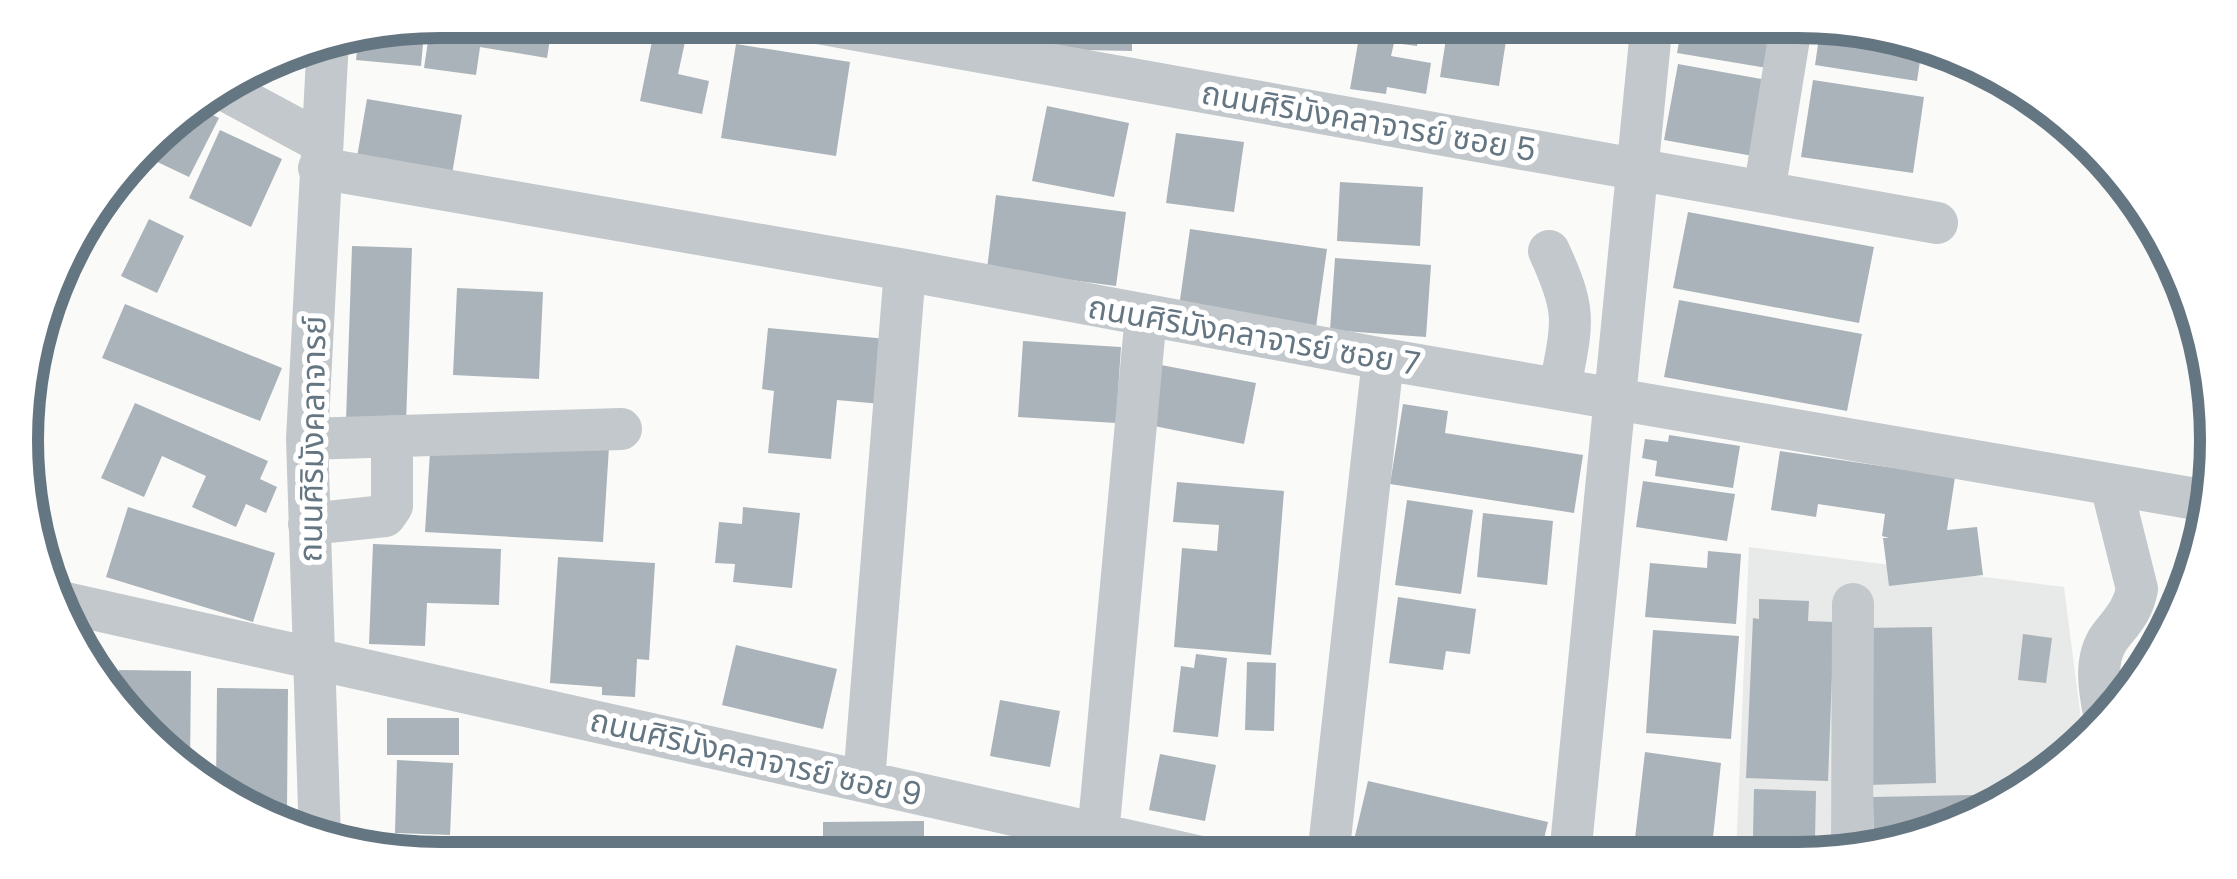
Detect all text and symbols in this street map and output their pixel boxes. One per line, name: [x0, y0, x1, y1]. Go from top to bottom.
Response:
street label: ถนนศิริมังคลาจารย์ ซอย 5: [1198, 69, 1540, 173]
street label: ถนนศิริมังคลาจารย์ ซอย 7: [1084, 284, 1424, 386]
street label: ถนนศิริมังคลาจารย์: [287, 315, 337, 563]
street label: ถนนศิริมังคลาจารย์ ซอย 9: [586, 697, 926, 817]

